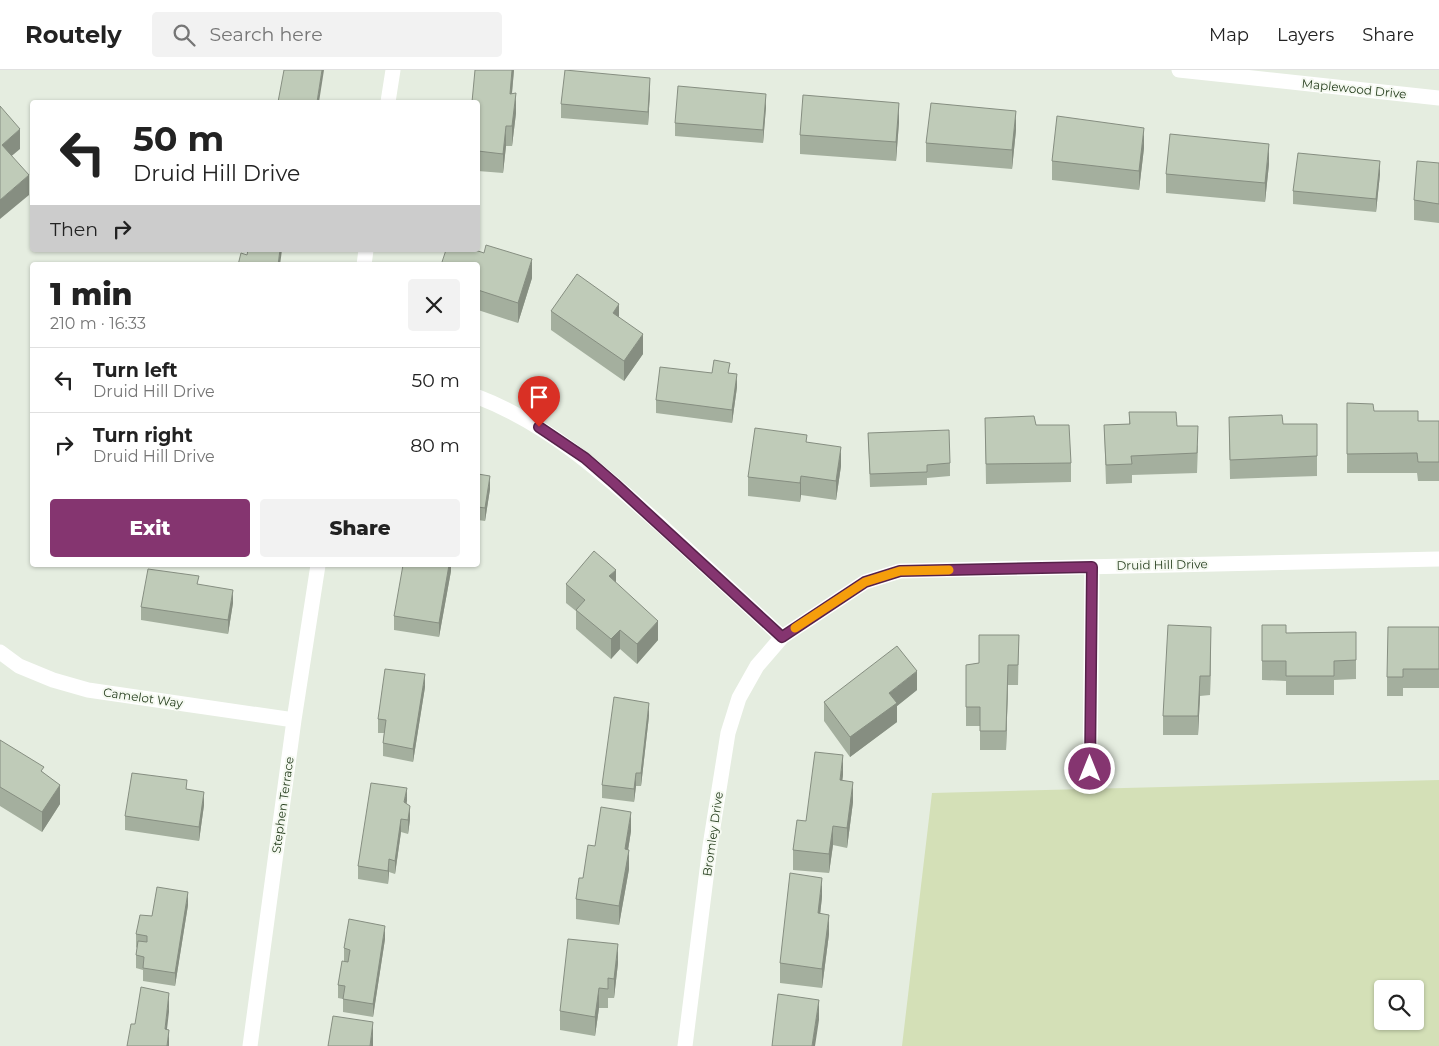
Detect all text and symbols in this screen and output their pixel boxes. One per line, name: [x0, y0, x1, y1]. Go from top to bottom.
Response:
search box: [152, 12, 502, 57]
text: Routely: [25, 20, 122, 49]
icon: search: [170, 21, 198, 49]
text: Search here: [210, 23, 323, 46]
text: Map: [1209, 24, 1249, 46]
text: Layers: [1277, 24, 1334, 46]
text: Share: [1362, 24, 1414, 46]
street label: Maplewood Drive: [1301, 76, 1407, 101]
text: 50 m: [133, 117, 224, 160]
icon: left: [50, 120, 115, 185]
text: Druid Hill Drive: [133, 160, 300, 187]
icon: right: [108, 215, 136, 243]
text: Then: [50, 218, 98, 241]
text: 1 min: [50, 276, 133, 313]
button: close: [408, 279, 460, 331]
text: 210 m · 16:33: [50, 314, 146, 333]
text: Turn left: [93, 359, 178, 382]
icon: left: [50, 366, 78, 394]
text: 50 m: [412, 369, 460, 392]
pin: [518, 376, 560, 427]
text: Druid Hill Drive: [93, 382, 215, 401]
icon: arrive: [525, 383, 553, 411]
text: Turn right: [93, 424, 193, 447]
icon: right: [50, 431, 78, 459]
text: 80 m: [410, 434, 460, 457]
text: Druid Hill Drive: [93, 447, 215, 466]
button: Exit: [50, 499, 250, 557]
button: Share: [260, 499, 460, 557]
street label: Druid Hill Drive: [1116, 556, 1208, 573]
street label: Camelot Way: [102, 684, 184, 711]
position arrow: [1063, 742, 1115, 794]
street label: Stephen Terrace: [268, 756, 297, 854]
street label: Bromley Drive: [699, 791, 726, 877]
map controls: [1374, 980, 1424, 1030]
button: search: [1374, 980, 1424, 1030]

